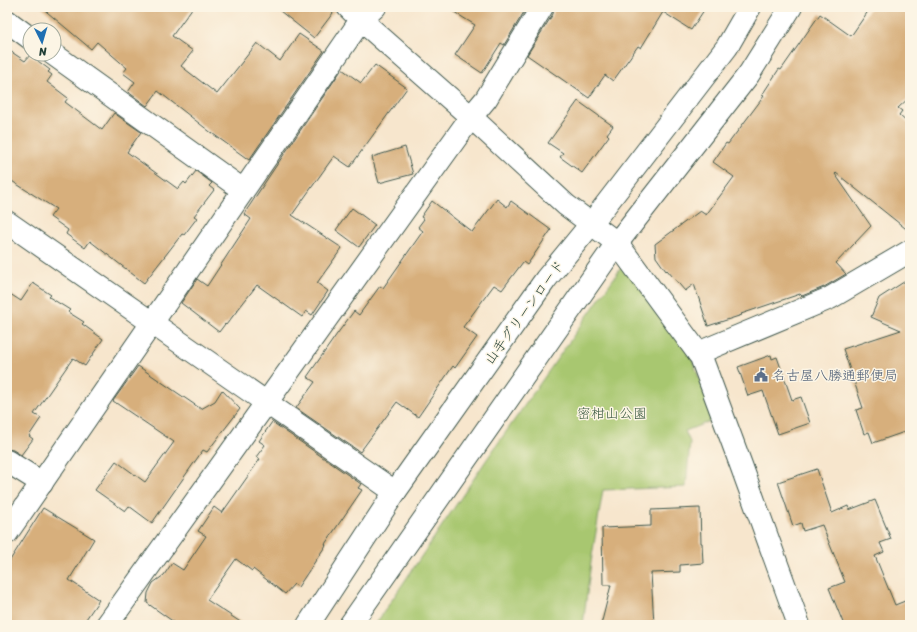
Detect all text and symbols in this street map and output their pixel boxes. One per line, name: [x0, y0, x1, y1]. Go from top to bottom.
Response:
north arrow: [22, 22, 62, 62]
text: N: [38, 42, 48, 61]
street label: 山手グリーンロード: [478, 254, 571, 370]
place label: 名古屋八勝通郵便局: [772, 363, 898, 388]
public building icon: 名古屋八勝通郵便局: [753, 367, 769, 383]
park label: 密柑山公園: [577, 401, 647, 426]

